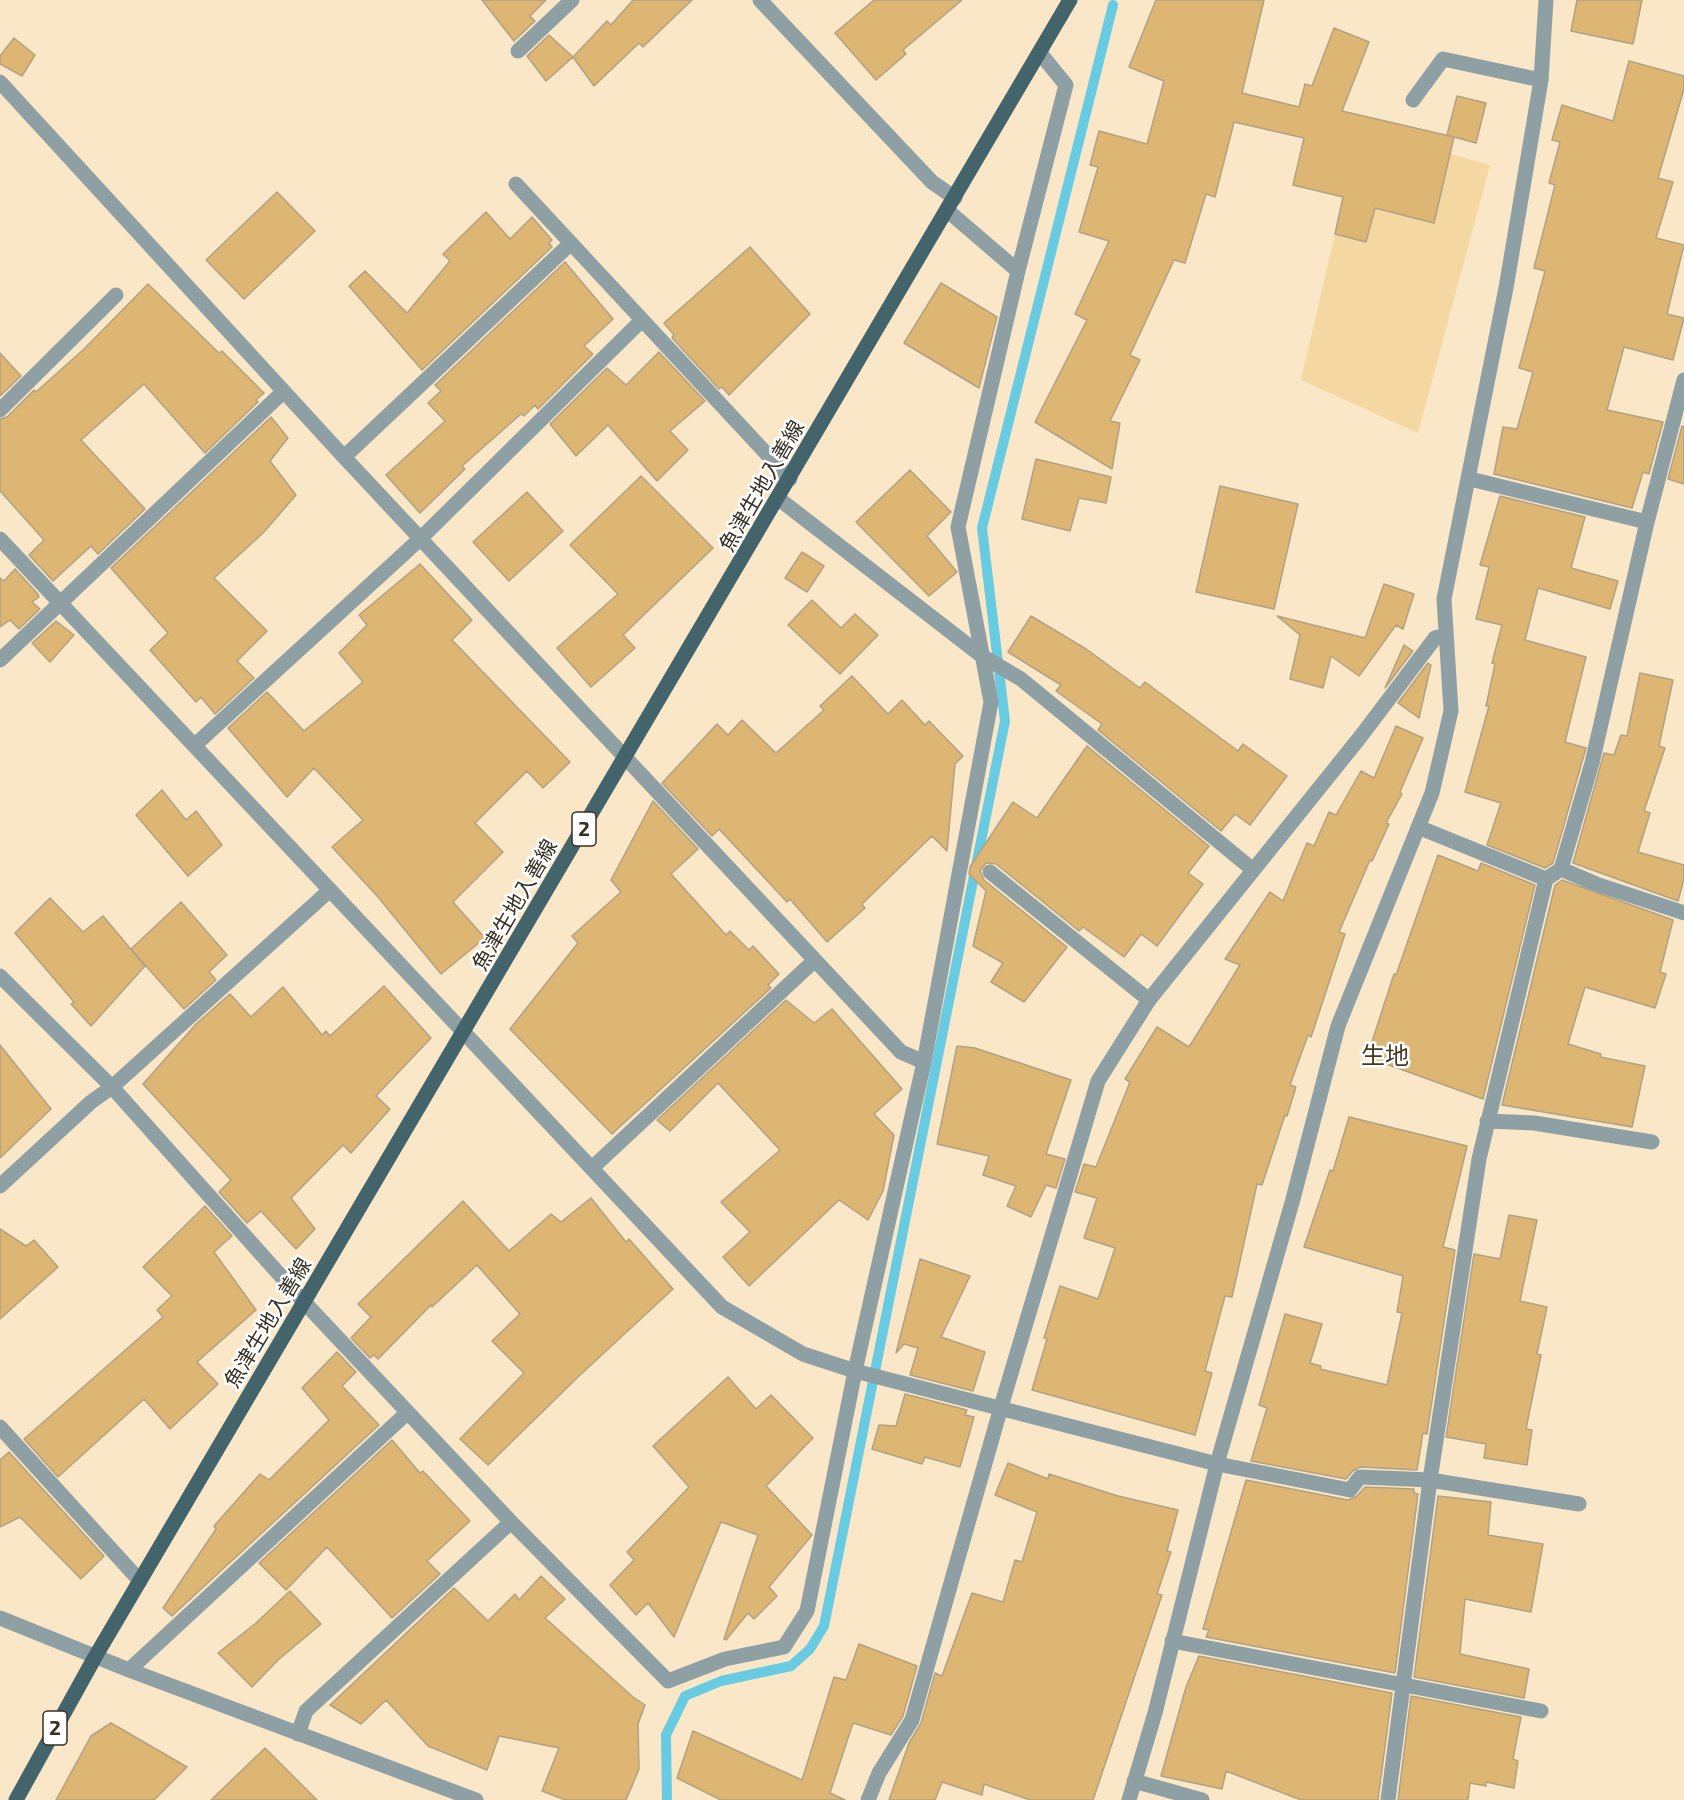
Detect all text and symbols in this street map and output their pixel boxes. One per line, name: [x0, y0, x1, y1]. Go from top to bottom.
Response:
street label: 魚津生地入善線: [714, 416, 810, 556]
road number: 2: [572, 812, 596, 846]
street label: 魚津生地入善線: [467, 835, 563, 975]
district label: 生地: [1361, 1042, 1409, 1070]
street label: 魚津生地入善線: [219, 1254, 317, 1392]
road number: 2: [43, 1711, 67, 1745]

